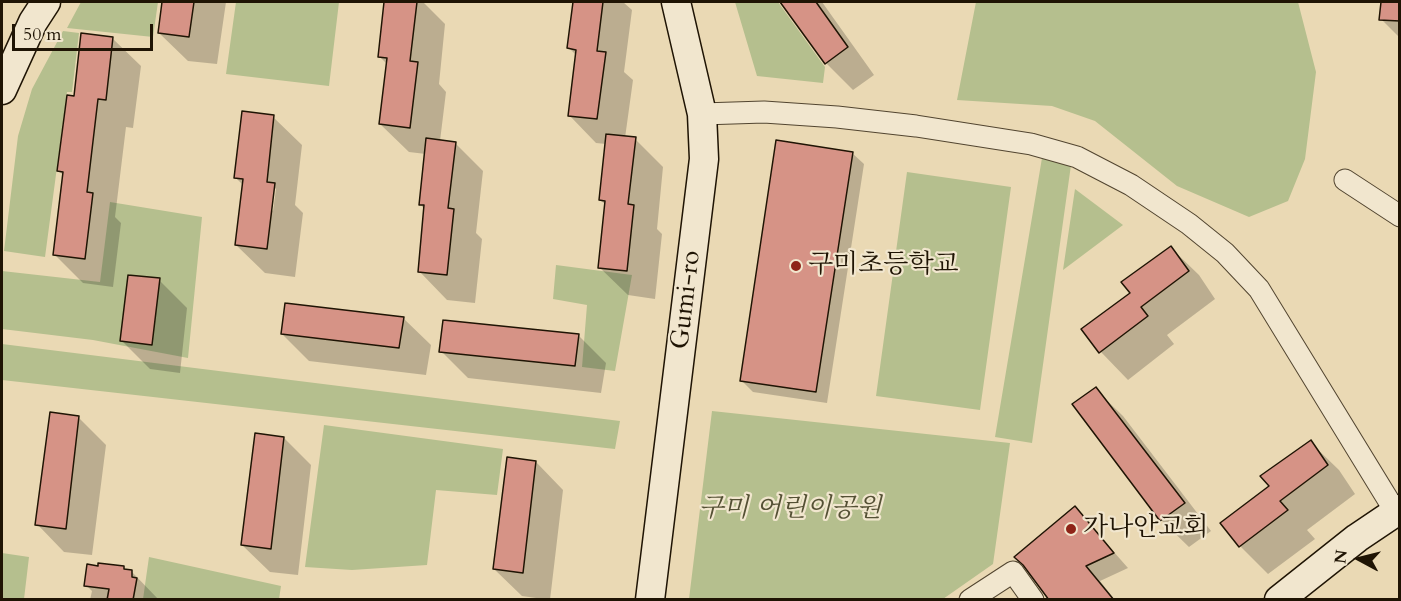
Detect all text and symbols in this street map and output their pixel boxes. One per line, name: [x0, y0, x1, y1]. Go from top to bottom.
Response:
scale bar: [15, 12, 156, 50]
text: 50 m: [23, 22, 62, 47]
street label: Gumi-ro: [665, 249, 709, 351]
place label: 구미초등학교: [808, 250, 959, 282]
marker: 구미초등학교: [789, 259, 803, 273]
park label: 구미 어린이공원: [698, 494, 882, 526]
place label: 가나안교회: [1083, 513, 1209, 545]
marker: 가나안교회: [1064, 522, 1078, 536]
north arrow: [1329, 529, 1389, 589]
text: N: [1329, 549, 1353, 565]

